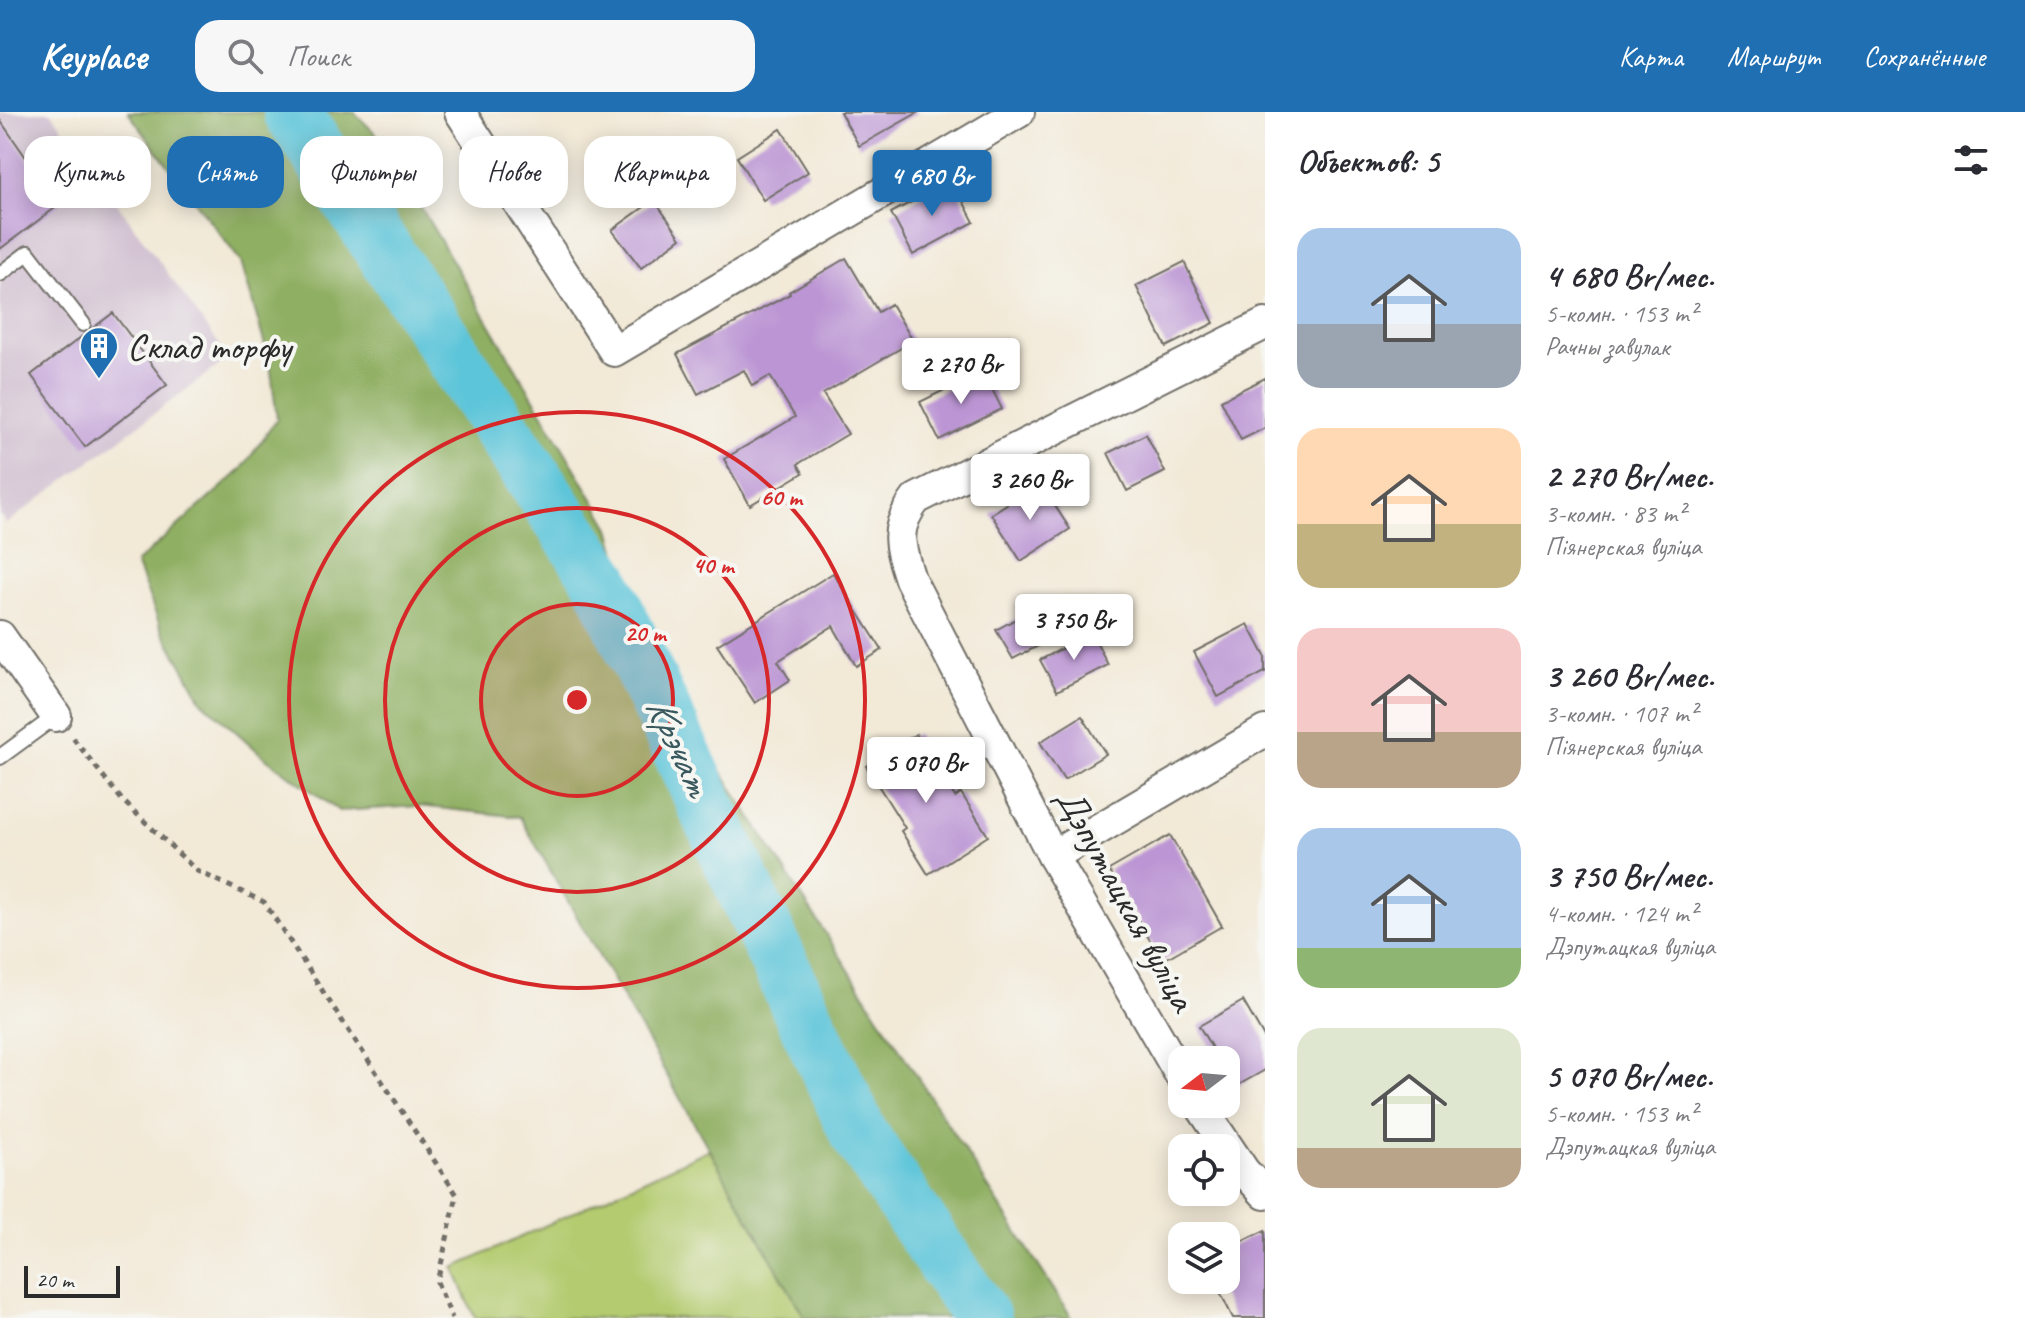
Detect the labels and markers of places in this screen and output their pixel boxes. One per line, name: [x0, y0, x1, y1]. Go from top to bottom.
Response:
pin: 4 680 Br: [849, 150, 1015, 218]
place label: Склад торфу: [127, 323, 294, 370]
building icon: Склад торфу: [78, 325, 120, 380]
pin: 2 270 Br: [878, 338, 1044, 406]
pin: 3 260 Br: [947, 454, 1113, 522]
pin: 3 750 Br: [991, 594, 1157, 662]
centre of rings: [563, 686, 591, 714]
pin: 5 070 Br: [843, 737, 1009, 805]

